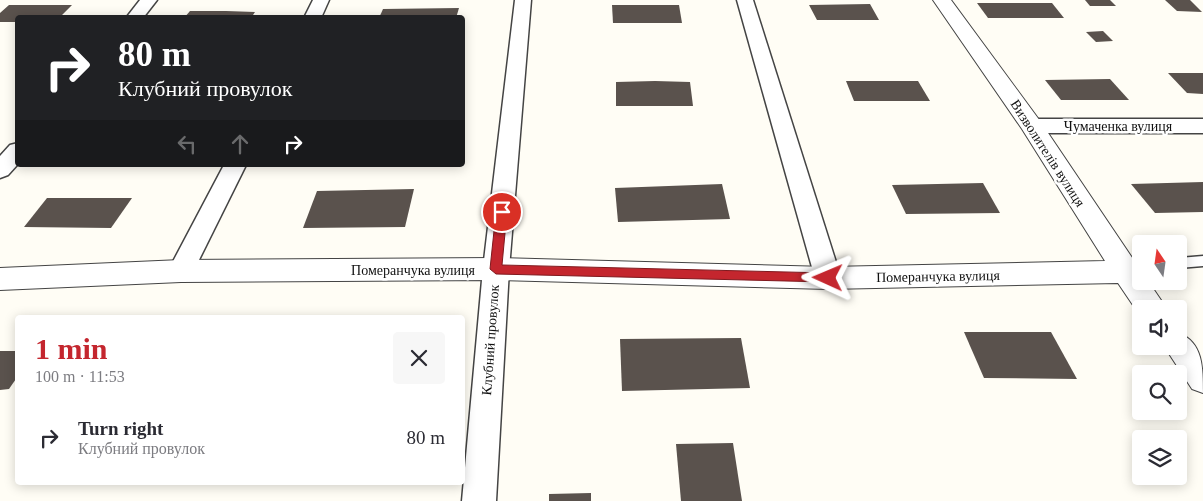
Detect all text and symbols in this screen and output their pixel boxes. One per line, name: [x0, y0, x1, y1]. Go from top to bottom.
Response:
icon: right: [35, 35, 100, 100]
text: 80 m: [118, 35, 191, 74]
text: Клубний провулок: [118, 76, 293, 101]
street label: Визволителів вулиця: [1007, 97, 1088, 210]
street label: Чумаченка вулиця: [1064, 119, 1173, 134]
icon: left: [173, 130, 201, 158]
icon: ahead: [226, 130, 254, 158]
icon: right: [279, 130, 307, 158]
pin: [481, 191, 523, 233]
icon: arrive: [488, 198, 516, 226]
north arrow: [1132, 235, 1188, 290]
map controls: [1132, 235, 1187, 485]
position arrow: [801, 251, 853, 303]
street label: Померанчука вулиця: [351, 263, 476, 278]
street label: Померанчука вулиця: [876, 268, 1001, 285]
street label: Клубний провулок: [479, 284, 502, 396]
button: sound: [1132, 300, 1187, 355]
text: 1 min: [35, 332, 108, 365]
button: close: [393, 332, 445, 384]
button: search: [1132, 365, 1187, 420]
text: 100 m · 11:53: [35, 368, 125, 385]
text: Turn right: [78, 418, 163, 439]
icon: right: [35, 424, 63, 452]
text: 80 m: [406, 427, 445, 448]
button: layers: [1132, 430, 1187, 485]
text: Клубний провулок: [78, 440, 205, 457]

